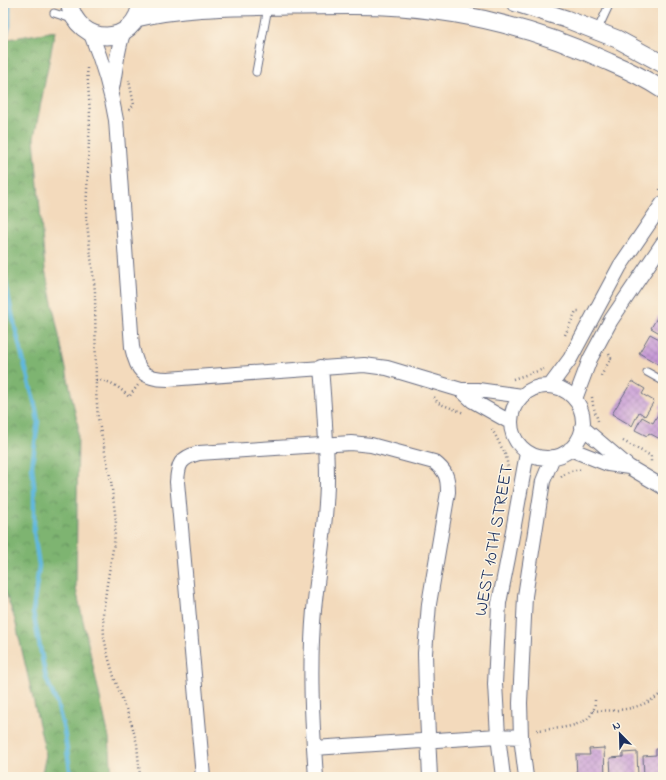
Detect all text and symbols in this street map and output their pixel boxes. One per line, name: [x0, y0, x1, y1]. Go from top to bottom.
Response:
street label: WEST 10TH STREET: [469, 462, 521, 618]
north arrow: [600, 714, 640, 754]
text: N: [610, 717, 623, 735]

